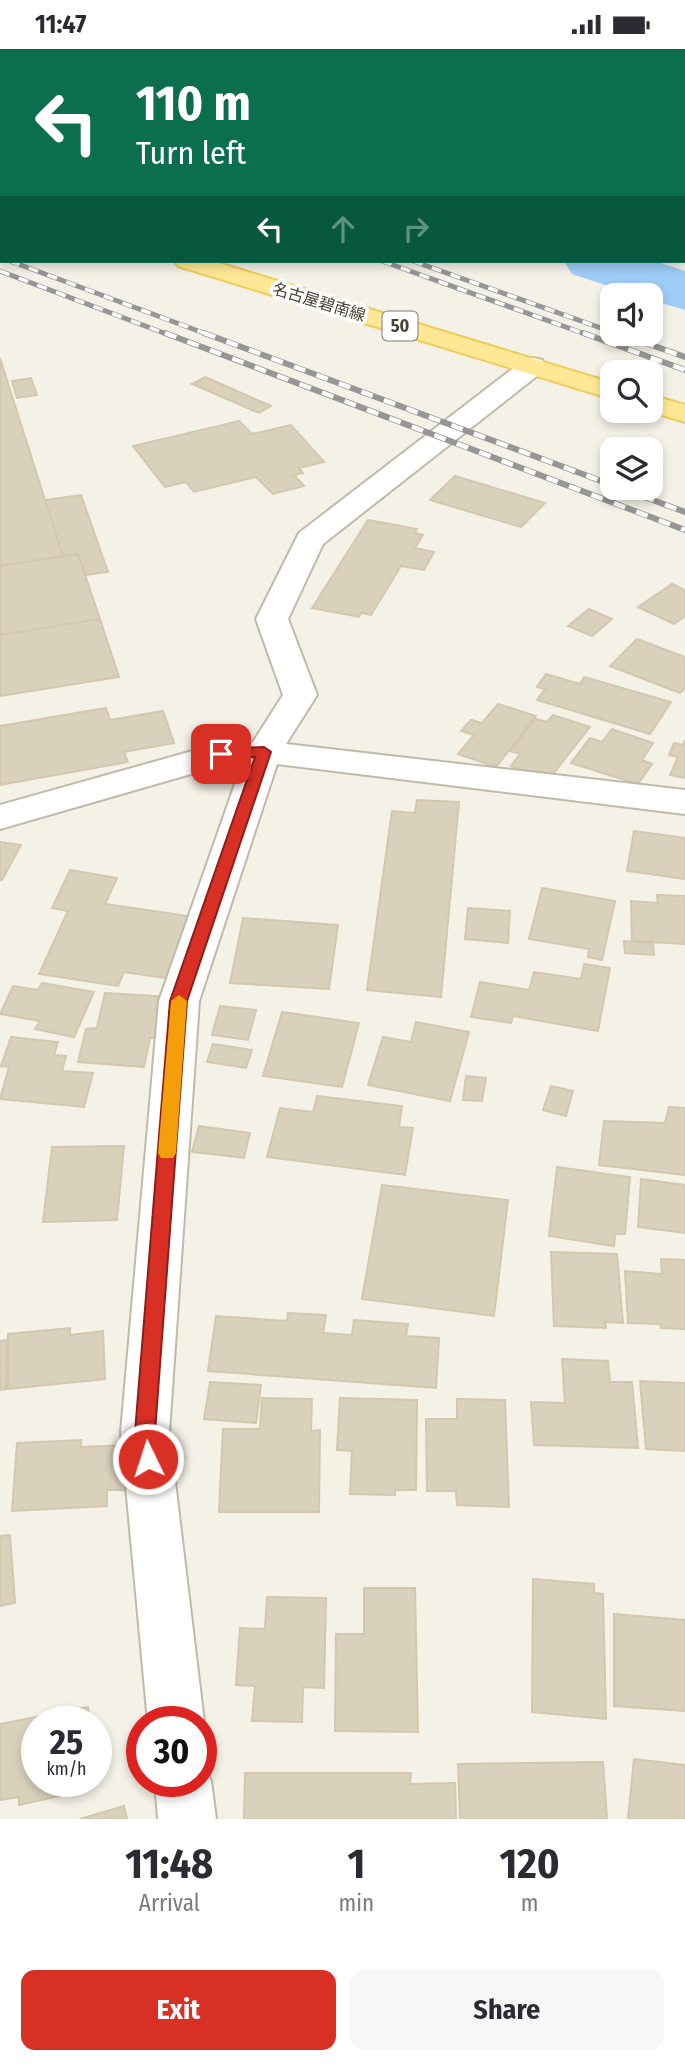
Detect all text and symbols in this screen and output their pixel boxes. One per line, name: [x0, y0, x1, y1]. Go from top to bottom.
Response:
text: 11:47: [35, 9, 86, 40]
text: 110 m: [136, 74, 251, 133]
icon: left: [21, 77, 112, 168]
text: Turn left: [136, 134, 246, 172]
icon: left: [251, 210, 289, 248]
icon: ahead: [324, 210, 362, 248]
icon: right: [397, 210, 435, 248]
street label: 名古屋碧南線: [270, 279, 368, 325]
map controls: [600, 283, 663, 500]
button: sound: [600, 283, 663, 346]
road number: 50: [382, 311, 418, 341]
button: search: [600, 360, 663, 423]
button: layers: [600, 437, 663, 500]
pin: [191, 724, 251, 784]
icon: arrive: [202, 735, 240, 773]
position arrow: [111, 1422, 185, 1496]
speed limit sign: 30: [126, 1706, 217, 1797]
text: 25: [50, 1721, 83, 1763]
text: km/h: [46, 1758, 87, 1780]
text: 11:48: [125, 1839, 213, 1889]
text: 1: [347, 1839, 365, 1889]
text: 120: [500, 1839, 560, 1889]
text: Arrival: [139, 1889, 200, 1917]
text: min: [339, 1889, 374, 1917]
text: m: [521, 1889, 538, 1917]
button: Exit: [21, 1970, 336, 2050]
button: Share: [350, 1970, 664, 2050]

